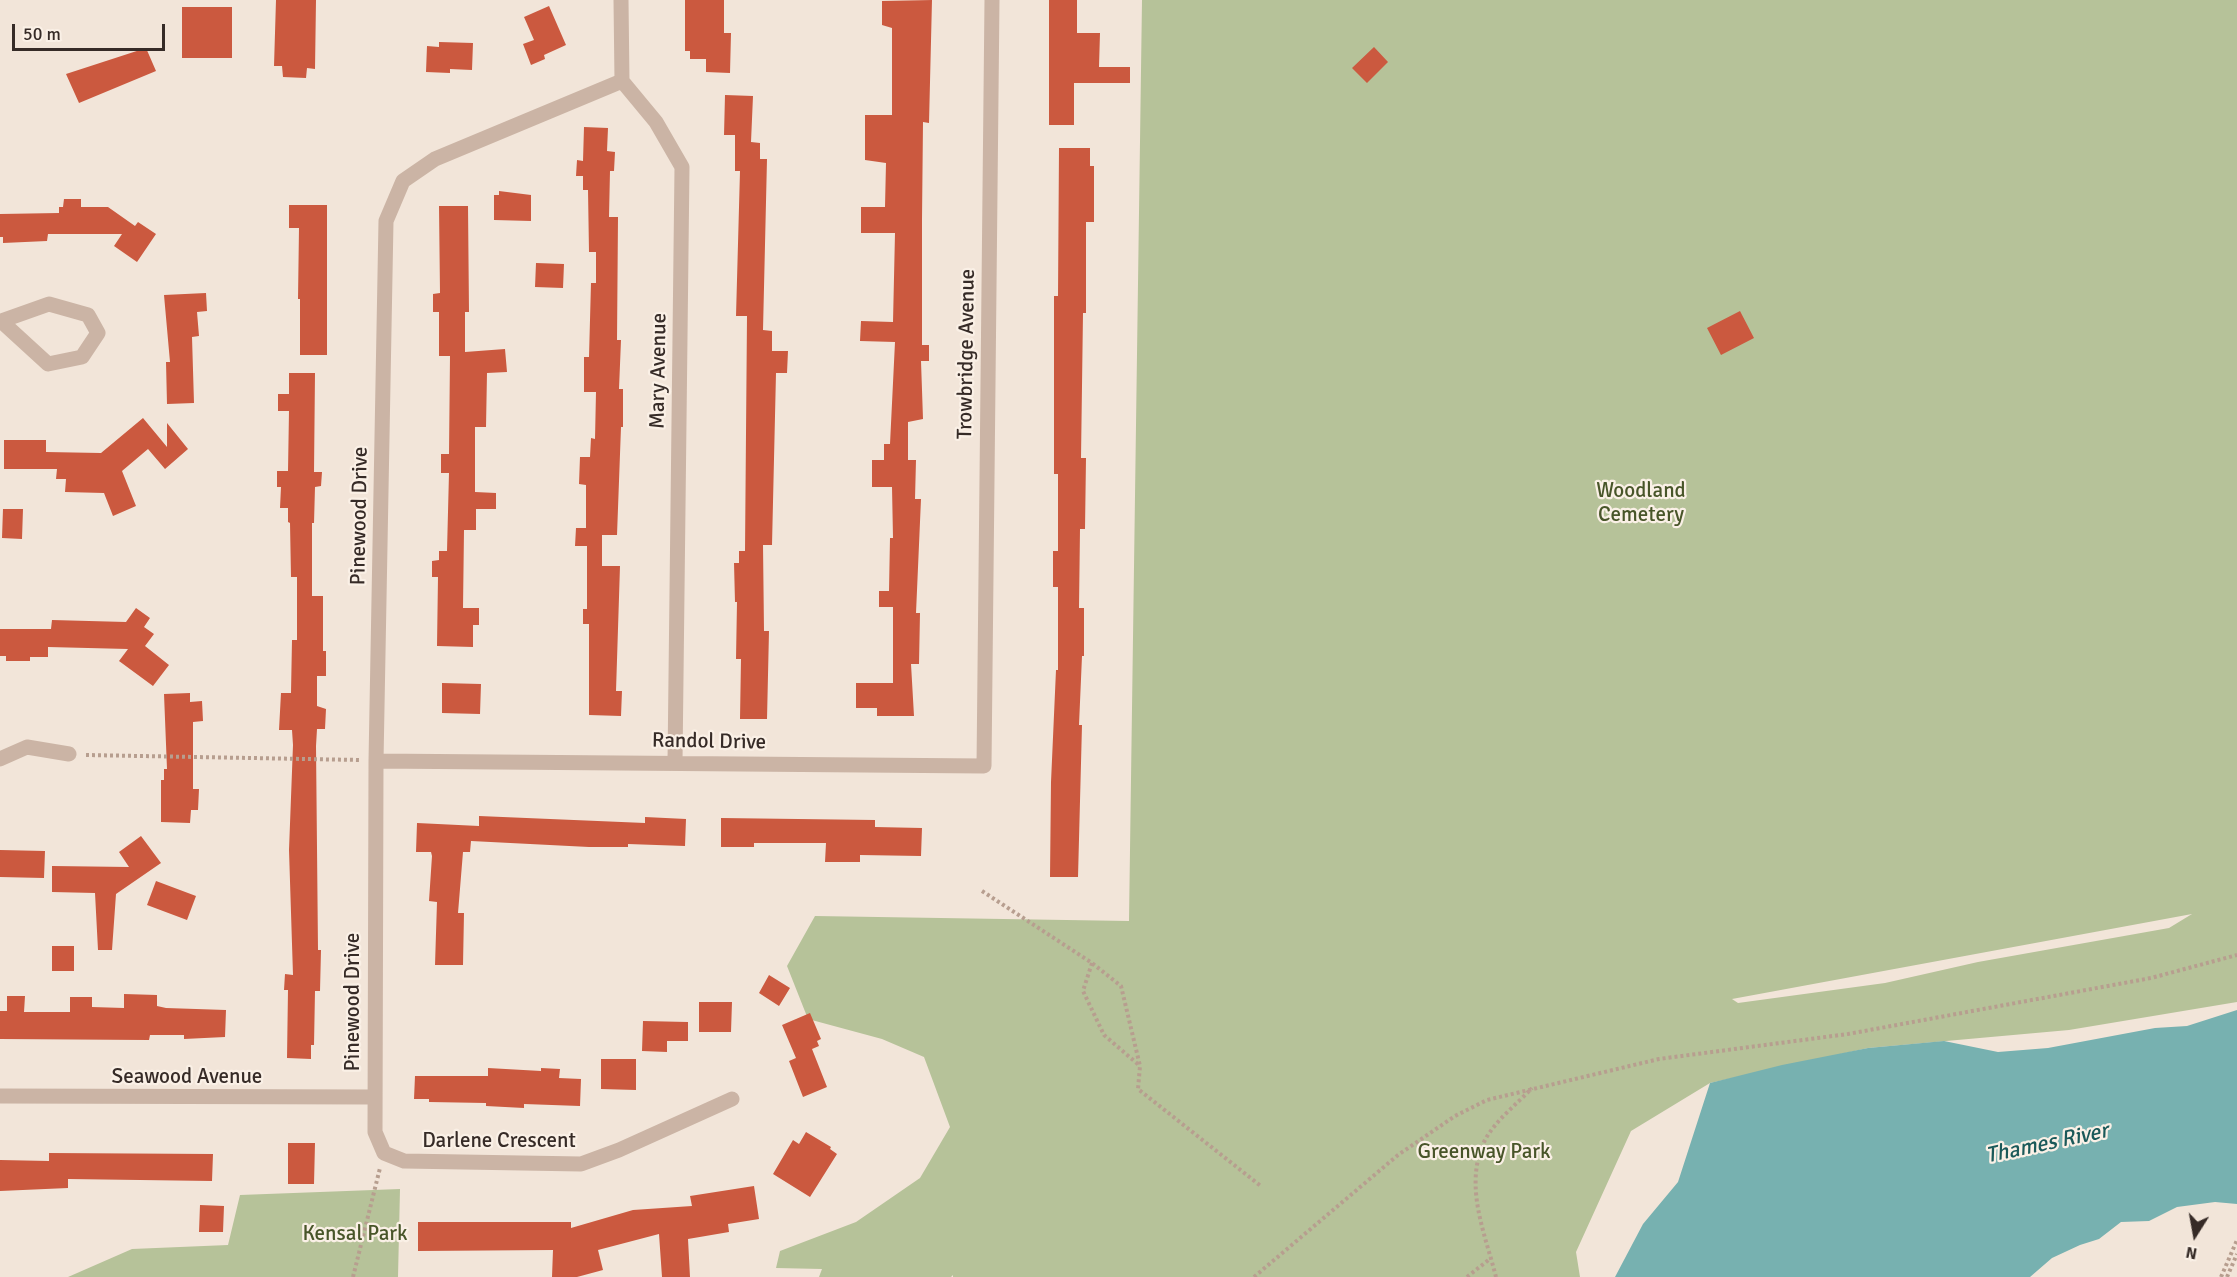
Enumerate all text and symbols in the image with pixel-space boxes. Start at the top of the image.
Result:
scale bar [15,12,168,50]
text: 50 m [23,23,61,45]
street label: Trowbridge Avenue [953,269,981,439]
street label: Mary Avenue [645,313,673,429]
street label: Pinewood Drive [346,446,374,586]
park label: Woodland Cemetery [1596,478,1686,528]
street label: Randol Drive [652,728,766,756]
street label: Pinewood Drive [340,933,366,1071]
street label: Seawood Avenue [112,1064,262,1090]
water label: Thames River [1983,1118,2111,1170]
street label: Darlene Crescent [422,1128,576,1154]
park label: Greenway Park [1417,1139,1551,1165]
north arrow [2165,1205,2225,1265]
park label: Kensal Park [302,1221,408,1247]
text: N [2184,1242,2199,1264]

